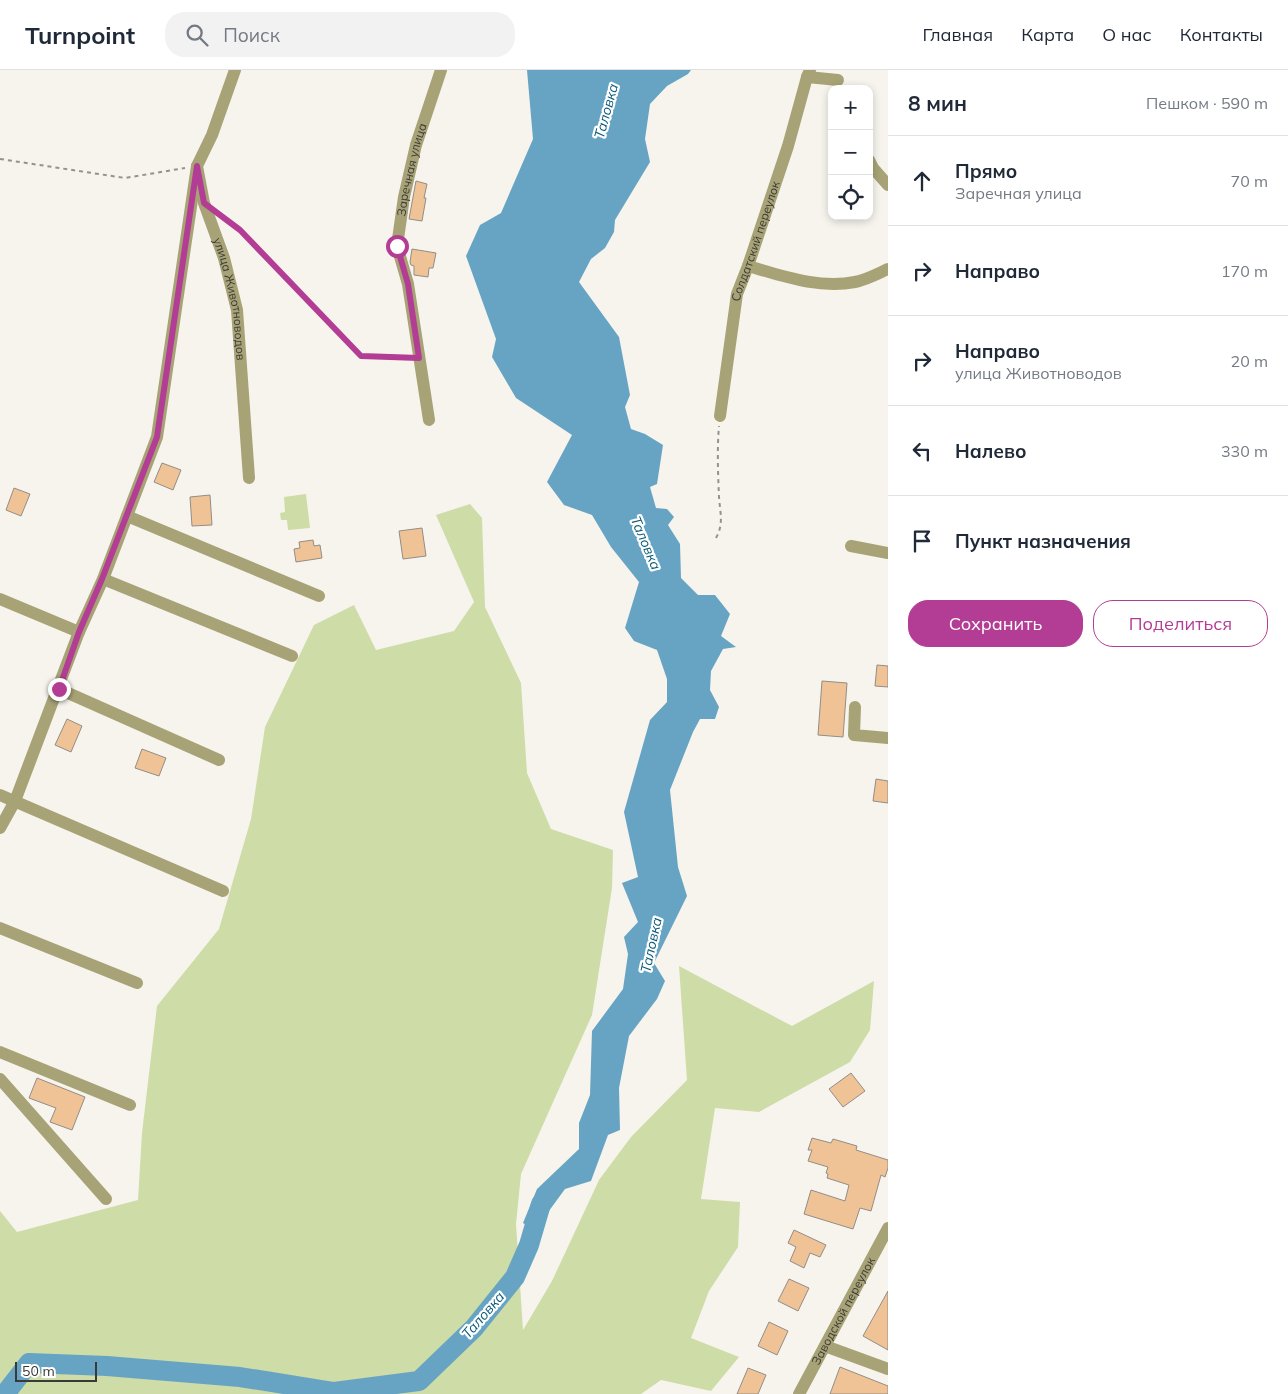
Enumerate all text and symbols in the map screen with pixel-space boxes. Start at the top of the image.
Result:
search box [165,12,515,57]
text: Turnpoint [25,20,135,50]
icon: search [183,21,211,49]
text: Поиск [223,23,280,47]
text: Главная [923,23,993,46]
text: Карта [1021,23,1074,46]
text: О нас [1102,23,1152,46]
text: Контакты [1180,23,1263,46]
water label: Таловка [590,81,622,140]
map controls [828,85,873,220]
button: + [828,85,873,130]
text: 8 мин [908,90,967,116]
text: Пешком · 590 m [1146,93,1268,113]
street label: Заречная улица [393,121,430,217]
button: − [828,130,873,175]
text: Прямо [955,159,1017,183]
icon: ahead [908,167,936,195]
text: 70 m [1231,171,1268,191]
button: locate [828,175,873,220]
street label: Солдатский переулок [728,179,783,302]
text: Заречная улица [955,183,1082,203]
street label: улица Животноводов [210,235,249,361]
route start [386,235,409,258]
icon: right [908,257,936,285]
text: Направо [955,259,1040,283]
text: 170 m [1221,261,1268,281]
text: Направо [955,339,1040,363]
icon: right [908,347,936,375]
text: 20 m [1231,351,1268,371]
text: улица Животноводов [955,363,1122,383]
icon: left [908,437,936,465]
text: Налево [955,439,1027,463]
text: 330 m [1221,441,1268,461]
water label: Таловка [627,514,665,573]
icon: arrive [908,527,936,555]
text: Пункт назначения [955,529,1131,553]
button: Сохранить [908,600,1083,647]
button: Поделиться [1093,600,1268,647]
route end [48,678,71,701]
water label: Таловка [636,915,666,974]
street label: Заводской переулок [808,1254,878,1367]
water label: Таловка [458,1288,509,1342]
scale bar [15,1359,98,1382]
text: 50 m [22,1362,55,1380]

